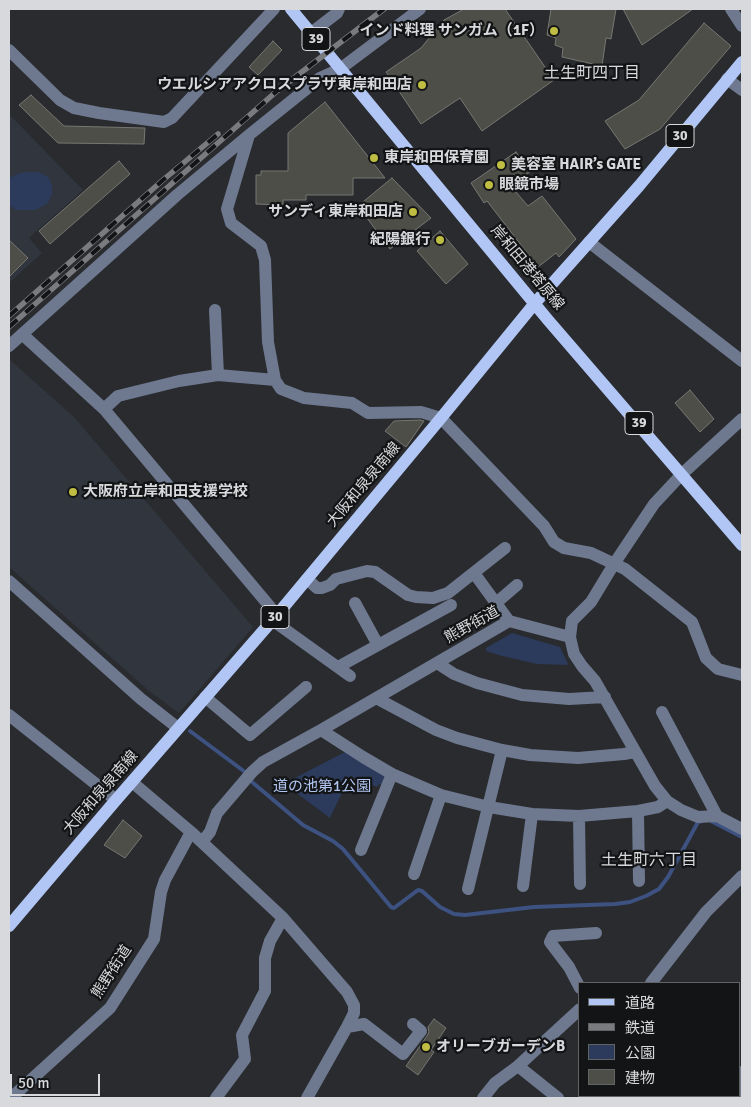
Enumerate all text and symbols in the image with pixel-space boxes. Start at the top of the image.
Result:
place label: インド料理 サンガム（1F） [360,22,544,40]
marker: インド料理 サンガム（1F） [548,25,560,37]
road number: 39 [302,28,330,50]
district label: 土生町四丁目 [544,64,640,84]
place label: ウエルシアアクロスプラザ東岸和田店 [157,76,412,94]
marker: ウエルシアアクロスプラザ東岸和田店 [416,79,428,91]
road number: 30 [666,124,694,148]
place label: 東岸和田保育園 [384,149,489,167]
marker: 東岸和田保育園 [368,152,380,164]
place label: 美容室 HAIR’s GATE [511,156,641,174]
marker: 美容室 HAIR’s GATE [495,159,507,171]
place label: 眼鏡市場 [499,176,559,194]
marker: 眼鏡市場 [483,179,495,191]
place label: サンディ東岸和田店 [268,203,403,221]
marker: サンディ東岸和田店 [407,206,419,218]
street label: 岸和田港塔原線 [486,222,568,314]
place label: 紀陽銀行 [370,231,430,249]
marker: 紀陽銀行 [434,234,446,246]
road number: 39 [625,412,653,434]
street label: 大阪和泉泉南線 [323,439,405,531]
place label: 大阪府立岸和田支援学校 [83,483,248,501]
marker: 大阪府立岸和田支援学校 [67,486,79,498]
street label: 熊野街道 [441,603,503,647]
road number: 30 [261,606,289,628]
street label: 大阪和泉泉南線 [60,747,142,839]
park label: 道の池第1公園 [273,778,371,796]
district label: 土生町六丁目 [601,851,697,871]
street label: 熊野街道 [88,942,136,1002]
legend [578,982,741,1097]
text: 道路 [625,994,655,1012]
text: 鉄道 [625,1019,655,1037]
place label: オリーブガーデンB [436,1038,565,1056]
marker: オリーブガーデンB [420,1041,432,1053]
text: 公園 [625,1044,655,1062]
scale bar [12,1064,102,1096]
text: 建物 [625,1069,655,1087]
text: 50 m [18,1074,49,1092]

